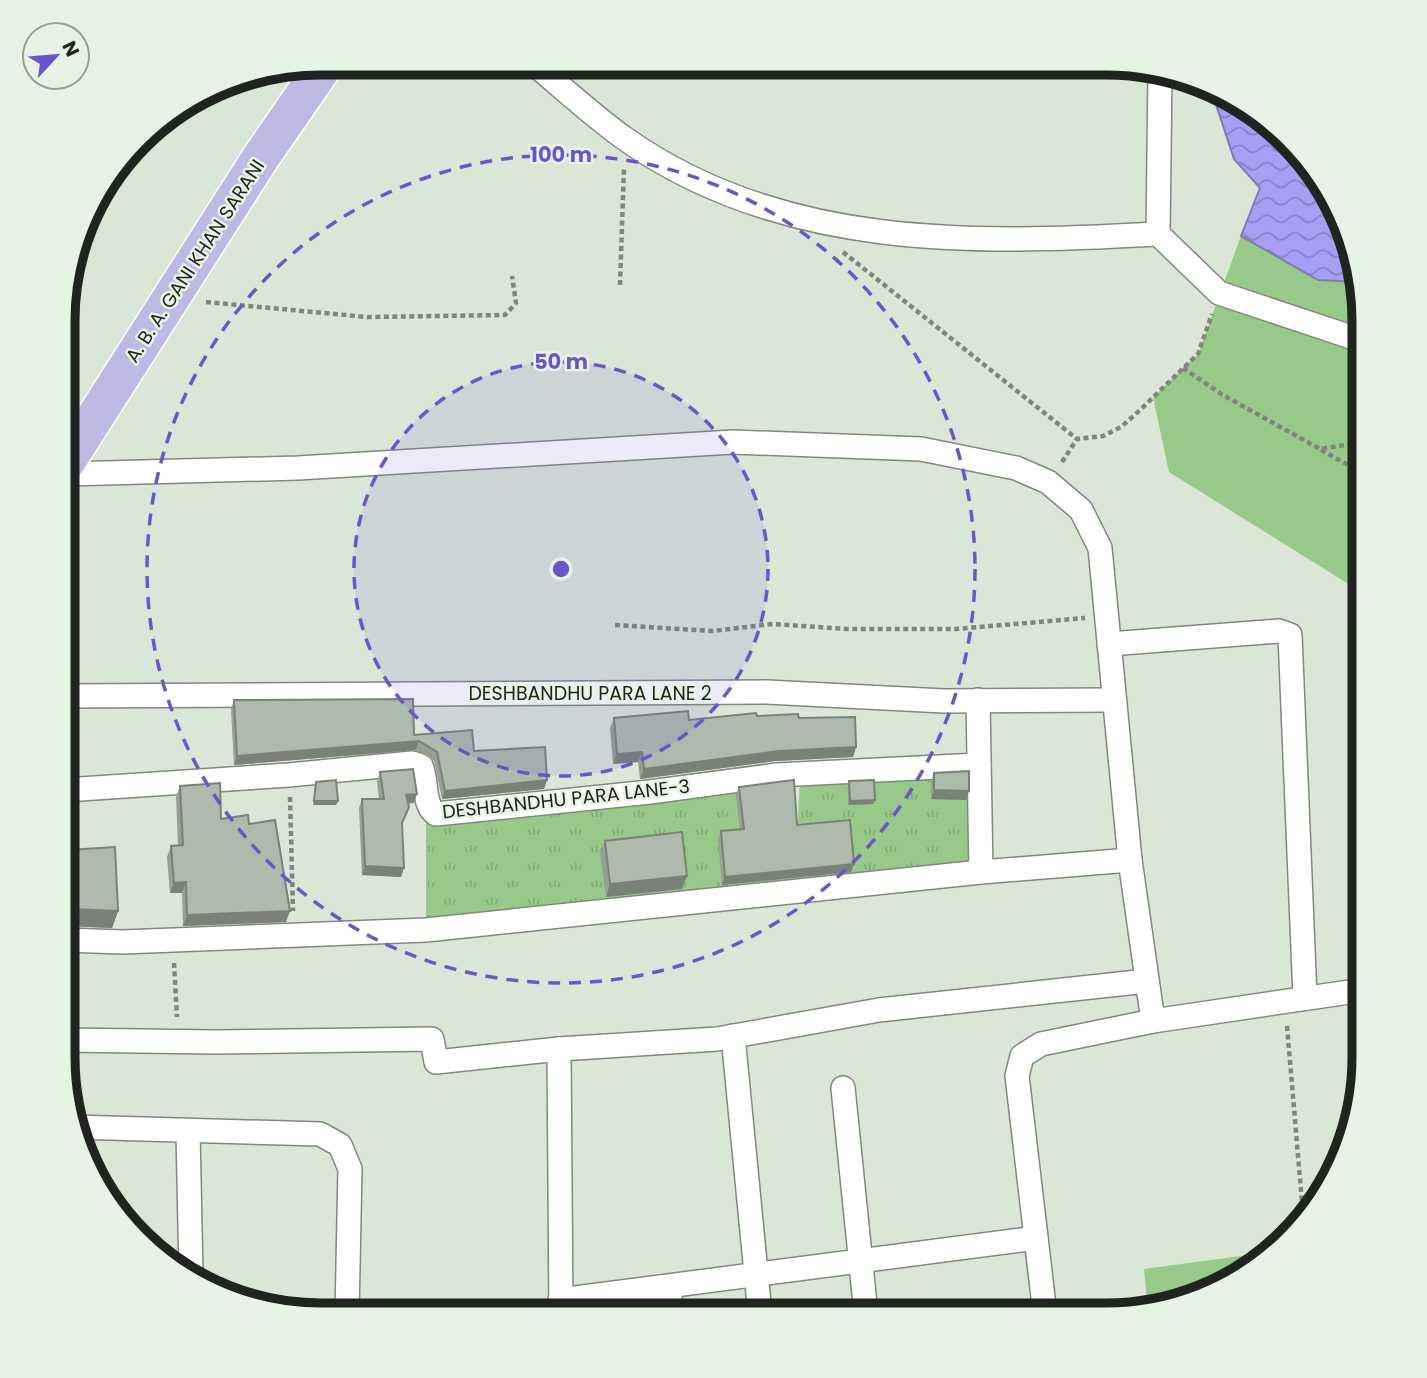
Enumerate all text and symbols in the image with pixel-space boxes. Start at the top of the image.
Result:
north arrow [21,21,91,91]
text: N [56,36,86,61]
text: 100 m [530,140,592,169]
street label: A. B. A. GANI KHAN SARANI [119,154,271,368]
text: 50 m [534,347,588,376]
centre of rings [549,557,573,581]
street label: DESHBANDHU PARA LANE 2 [468,680,712,707]
street label: DESHBANDHU PARA LANE-3 [441,773,691,825]

